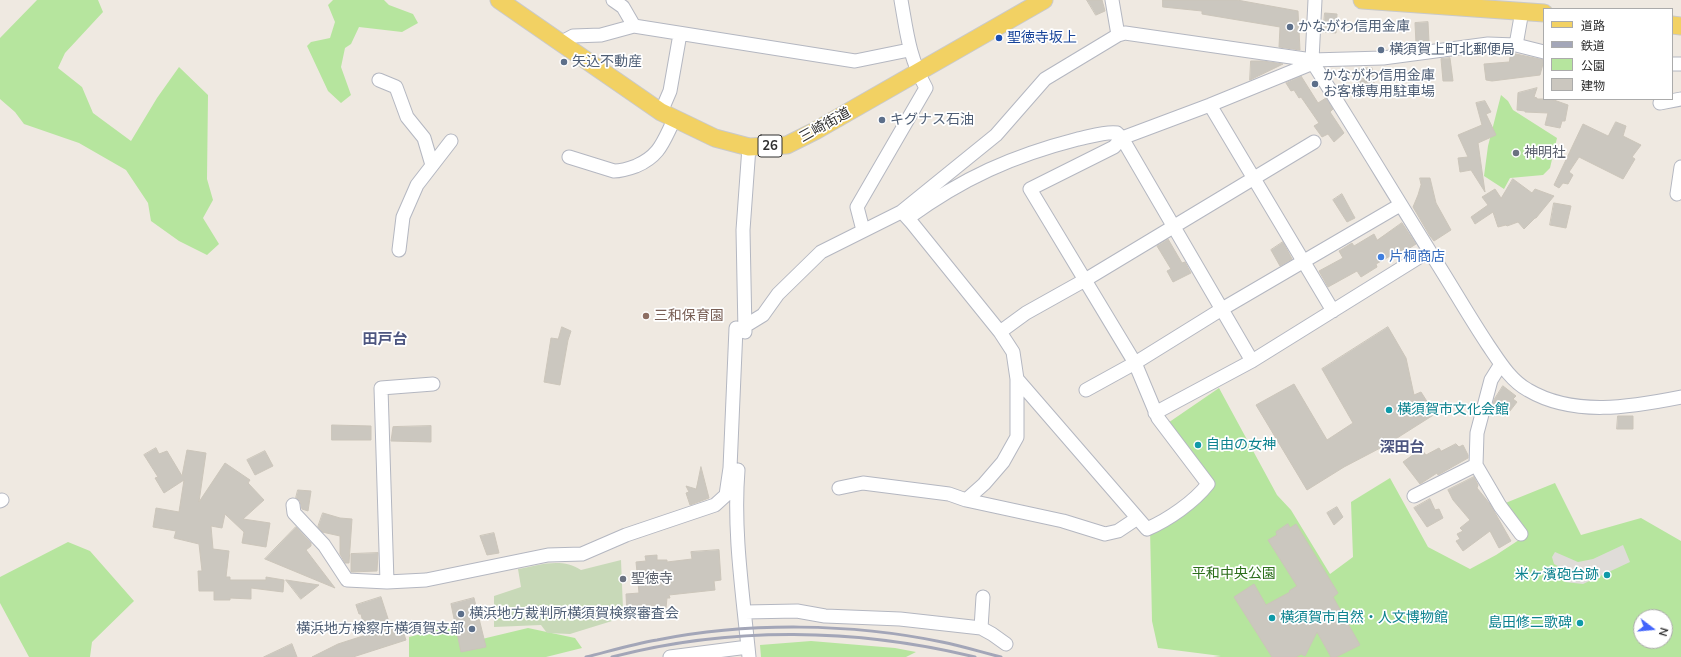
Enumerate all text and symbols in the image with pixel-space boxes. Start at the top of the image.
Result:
legend [1543,8,1673,100]
text: 道路 [1581,18,1605,33]
place label: かながわ信用金庫 [1298,19,1410,35]
marker: かながわ信用金庫 [1285,22,1295,32]
place label: 聖徳寺坂上 [1007,30,1077,46]
marker: 聖徳寺坂上 [994,33,1004,43]
text: 鉄道 [1581,38,1605,53]
place label: 横須賀上町北郵便局 [1389,42,1515,58]
marker: 横須賀上町北郵便局 [1376,45,1386,55]
place label: 矢込不動産 [572,54,642,70]
marker: 矢込不動産 [559,57,569,67]
text: 公園 [1581,58,1605,73]
place label: かながわ信用金庫 お客様専用駐車場 [1323,68,1435,100]
text: 建物 [1581,78,1605,93]
marker: かながわ信用金庫 お客様専用駐車場 [1310,79,1320,89]
street label: 三崎街道 [796,104,854,146]
place label: キグナス石油 [890,112,974,128]
marker: キグナス石油 [877,115,887,125]
road number: 26 [758,135,782,157]
place label: 神明社 [1524,145,1566,161]
marker: 神明社 [1511,148,1521,158]
place label: 片桐商店 [1389,249,1445,265]
marker: 片桐商店 [1376,252,1386,262]
place label: 三和保育園 [654,308,724,324]
marker: 三和保育園 [641,311,651,321]
district label: 田戸台 [363,330,407,348]
place label: 横須賀市文化会館 [1397,402,1509,418]
marker: 横須賀市文化会館 [1384,405,1394,415]
place label: 自由の女神 [1206,437,1276,453]
district label: 深田台 [1380,438,1424,456]
marker: 自由の女神 [1193,440,1203,450]
park label: 平和中央公園 [1192,566,1276,582]
place label: 米ヶ濱砲台跡 [1515,567,1599,583]
marker: 米ヶ濱砲台跡 [1602,570,1612,580]
place label: 聖徳寺 [631,571,673,587]
marker: 聖徳寺 [618,574,628,584]
place label: 横浜地方裁判所横須賀検察審査会 [469,606,679,622]
marker: 横浜地方裁判所横須賀検察審査会 [456,609,466,619]
north arrow [1633,609,1673,649]
place label: 横須賀市自然・人文博物館 [1280,610,1448,626]
marker: 横須賀市自然・人文博物館 [1267,613,1277,623]
place label: 島田修二歌碑 [1488,615,1572,631]
marker: 島田修二歌碑 [1575,618,1585,628]
place label: 横浜地方検察庁横須賀支部 [296,621,464,637]
marker: 横浜地方検察庁横須賀支部 [467,624,477,634]
text: N [1656,626,1671,638]

